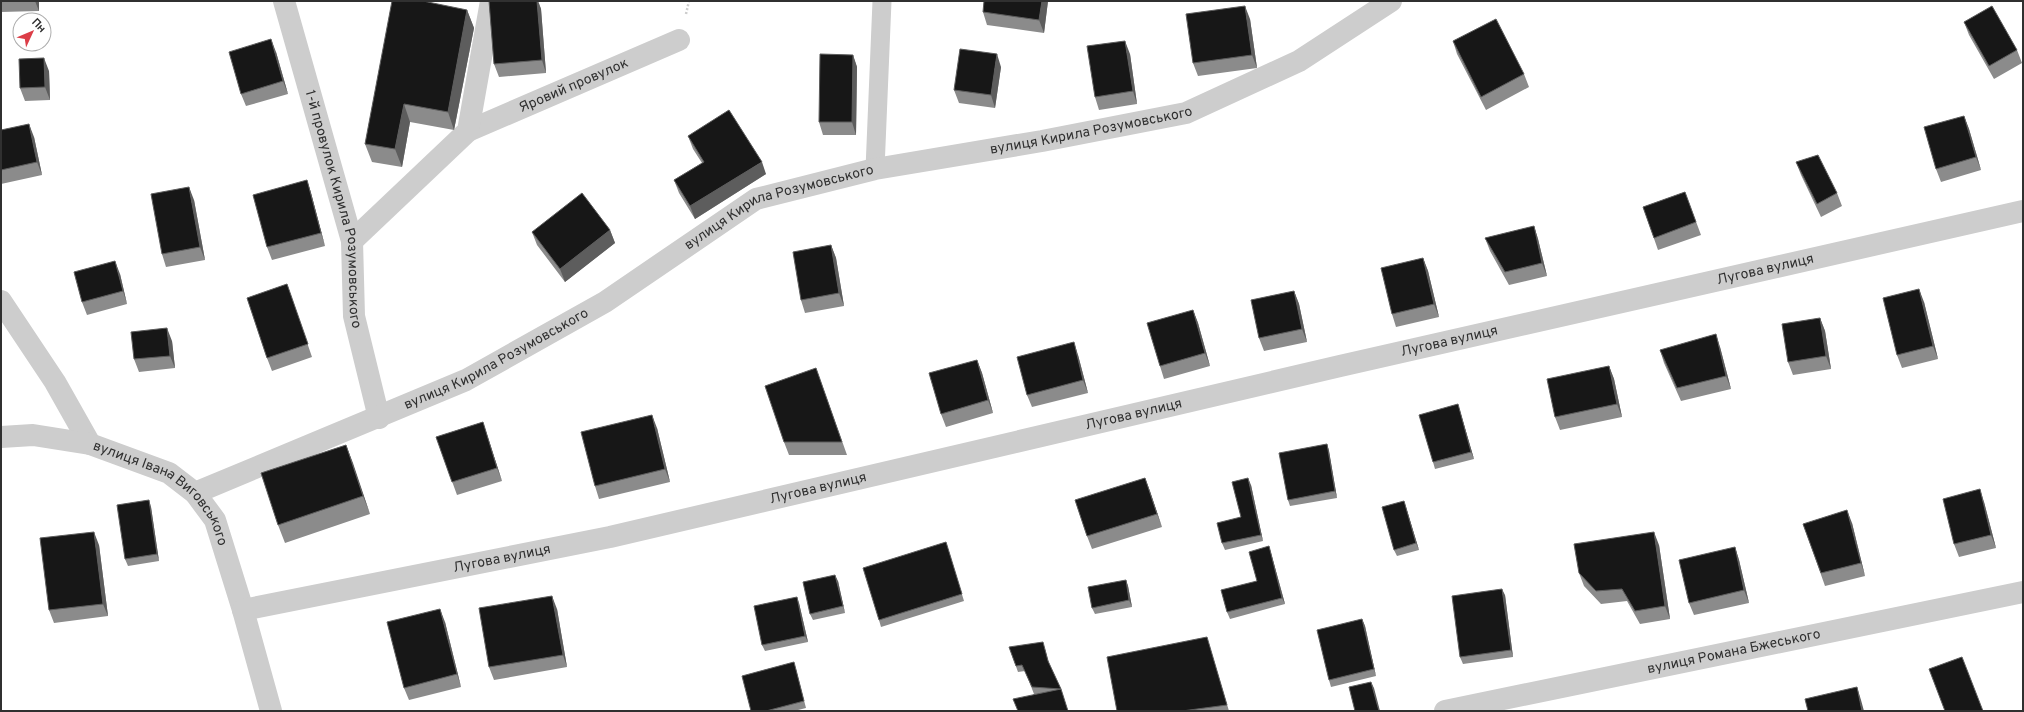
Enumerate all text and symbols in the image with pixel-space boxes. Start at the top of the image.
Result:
north arrow [12,12,52,52]
text: Пн [28,16,49,36]
street label: Яровий провулок [516,54,631,116]
street label: 1-й провулок Кирила Розумовського [301,88,365,330]
street label: вулиця Кирила Розумовського [989,103,1195,158]
street label: вулиця Кирила Розумовського [681,161,876,254]
street label: Лугова вулиця [1715,250,1815,289]
street label: вулиця Кирила Розумовського [401,304,592,413]
street label: Лугова вулиця [1399,322,1499,360]
street label: Лугова вулиця [1083,395,1184,434]
street label: вулиця Івана Виговського [91,437,231,548]
street label: Лугова вулиця [768,469,868,508]
street label: Лугова вулиця [452,540,552,576]
street label: вулиця Романа Бжеського [1646,625,1822,678]

